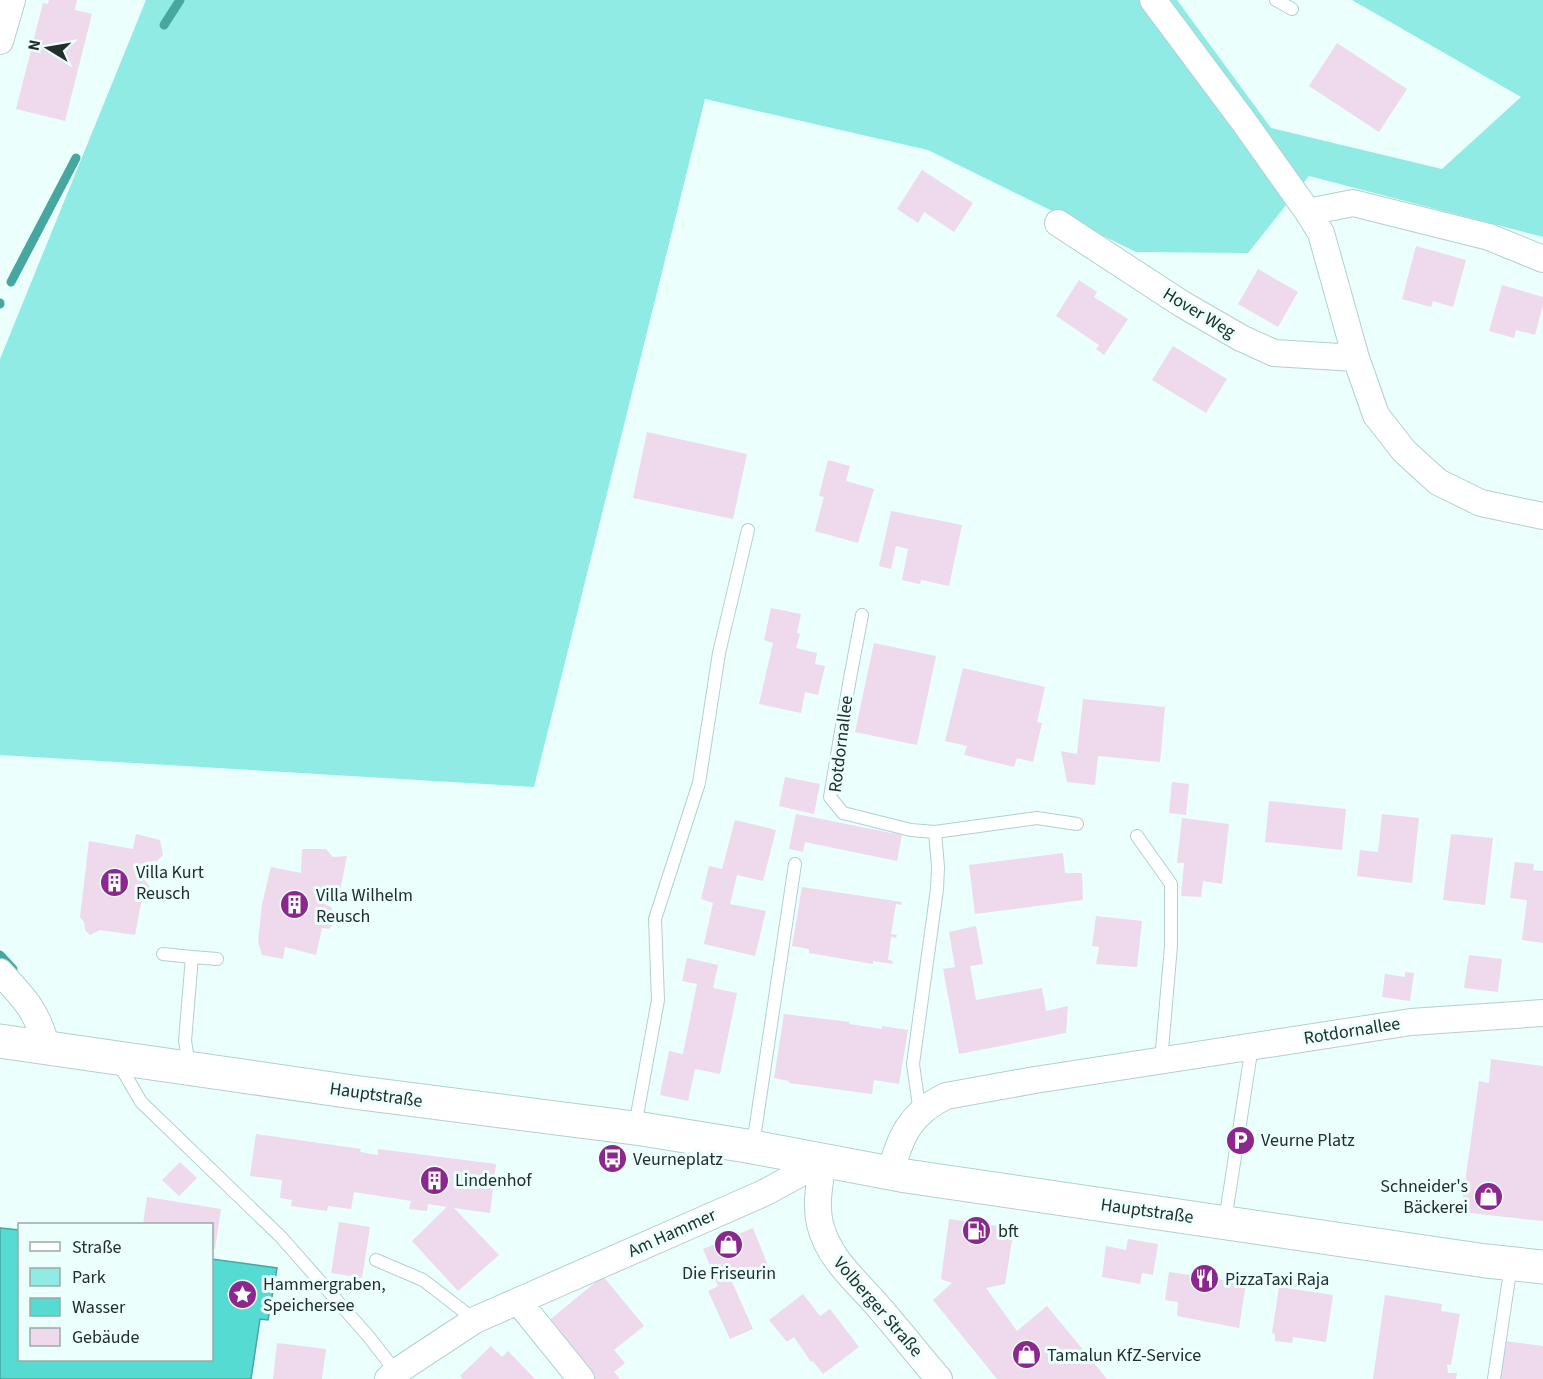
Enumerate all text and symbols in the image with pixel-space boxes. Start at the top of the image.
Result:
north arrow [18,18,78,78]
text: N [22,38,46,53]
street label: Hover Weg [1158,282,1240,344]
street label: Rotdornallee [823,694,859,794]
place label: Villa Kurt Reusch [136,860,204,906]
building icon: Villa Kurt Reusch [99,866,131,898]
place label: Villa Wilhelm Reusch [316,883,413,929]
building icon: Villa Wilhelm Reusch [279,889,311,921]
street label: Rotdornallee [1302,1011,1402,1051]
street label: Hauptstraße [328,1076,424,1114]
parking icon: Veurne Platz [1224,1124,1256,1156]
place label: Veurne Platz [1261,1128,1355,1153]
bus stop icon: Veurneplatz [596,1143,628,1175]
place label: Veurneplatz [633,1147,723,1172]
building icon: Lindenhof [418,1164,450,1196]
place label: Lindenhof [455,1168,532,1193]
place label: Schneider's Bäckerei [1380,1174,1468,1220]
shop icon: Schneider's Bäckerei [1473,1180,1505,1212]
street label: Hauptstraße [1099,1192,1195,1230]
street label: Am Hammer [624,1202,721,1264]
fuel station icon: bft [961,1215,993,1247]
place label: bft [998,1219,1019,1244]
legend [18,1223,213,1361]
shop icon: Die Friseurin [713,1228,745,1260]
text: Straße [72,1235,122,1260]
street label: Volberger Straße [827,1251,929,1363]
place label: Die Friseurin [682,1261,776,1286]
restaurant icon: PizzaTaxi Raja [1188,1263,1220,1295]
text: Park [72,1265,106,1290]
place label: PizzaTaxi Raja [1225,1267,1329,1292]
place label: Hammergraben, Speichersee [263,1272,386,1318]
place icon: Hammergraben, Speichersee [226,1278,258,1310]
text: Wasser [72,1295,126,1320]
text: Gebäude [72,1325,140,1350]
shop icon: Tamalun KfZ-Service [1010,1339,1042,1371]
place label: Tamalun KfZ-Service [1047,1343,1201,1368]

